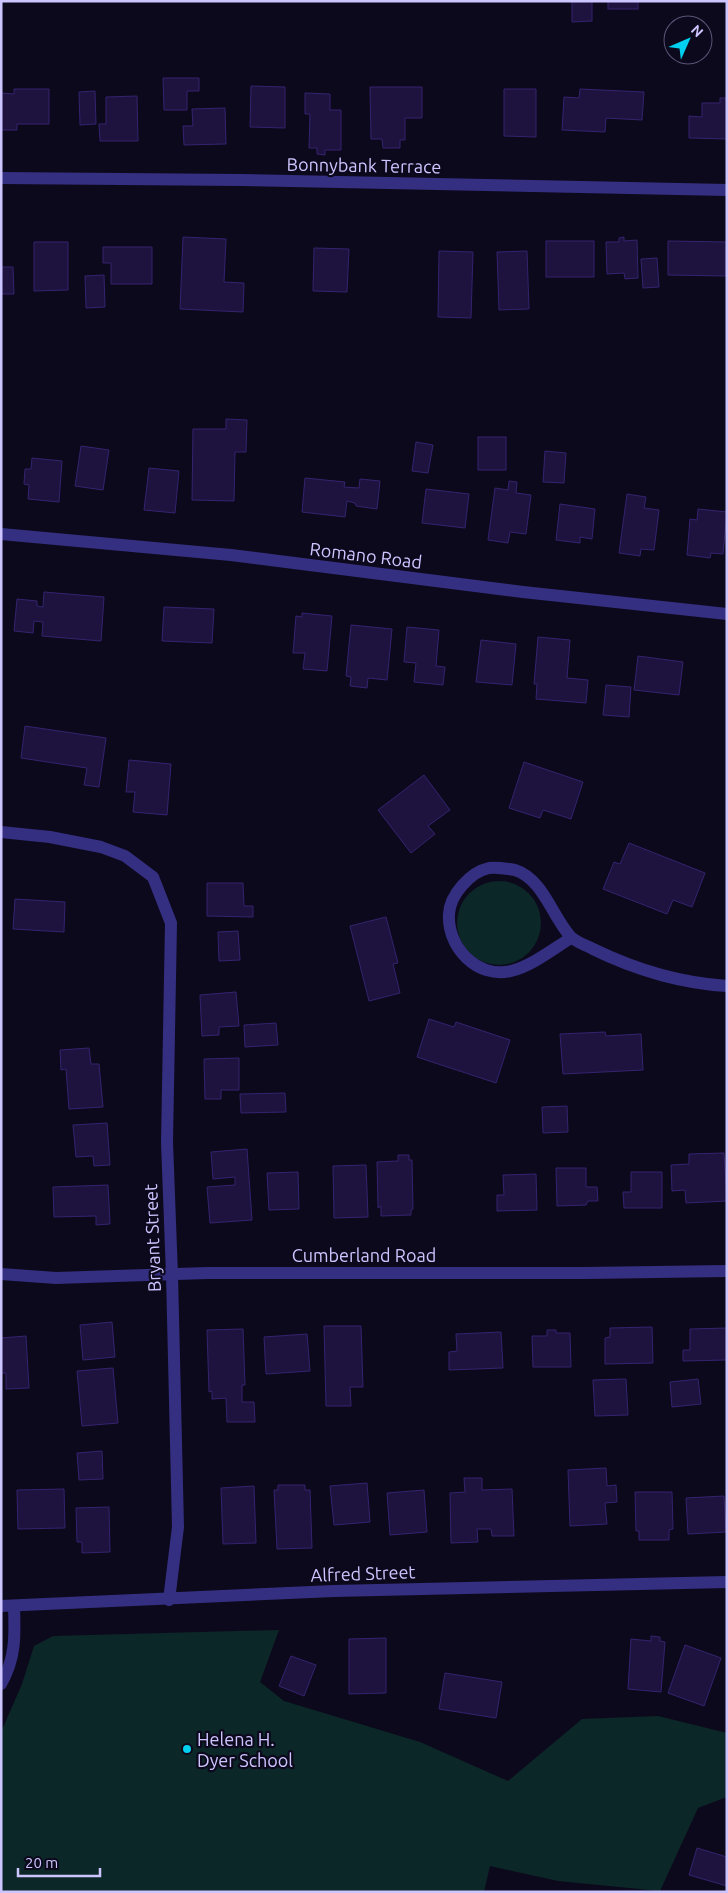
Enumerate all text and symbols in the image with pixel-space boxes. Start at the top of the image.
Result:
north arrow [663,15,713,65]
text: N [688,21,707,40]
street label: Bonnybank Terrace [287,154,441,176]
street label: Romano Road [309,538,423,572]
street label: Bryant Street [140,1184,164,1292]
street label: Cumberland Road [292,1245,436,1265]
street label: Alfred Street [310,1561,416,1585]
place label: Helena H. Dyer School [197,1729,293,1770]
marker: Helena H. Dyer School [181,1743,193,1755]
scale bar [18,1846,100,1878]
text: 20 m [25,1854,58,1871]

